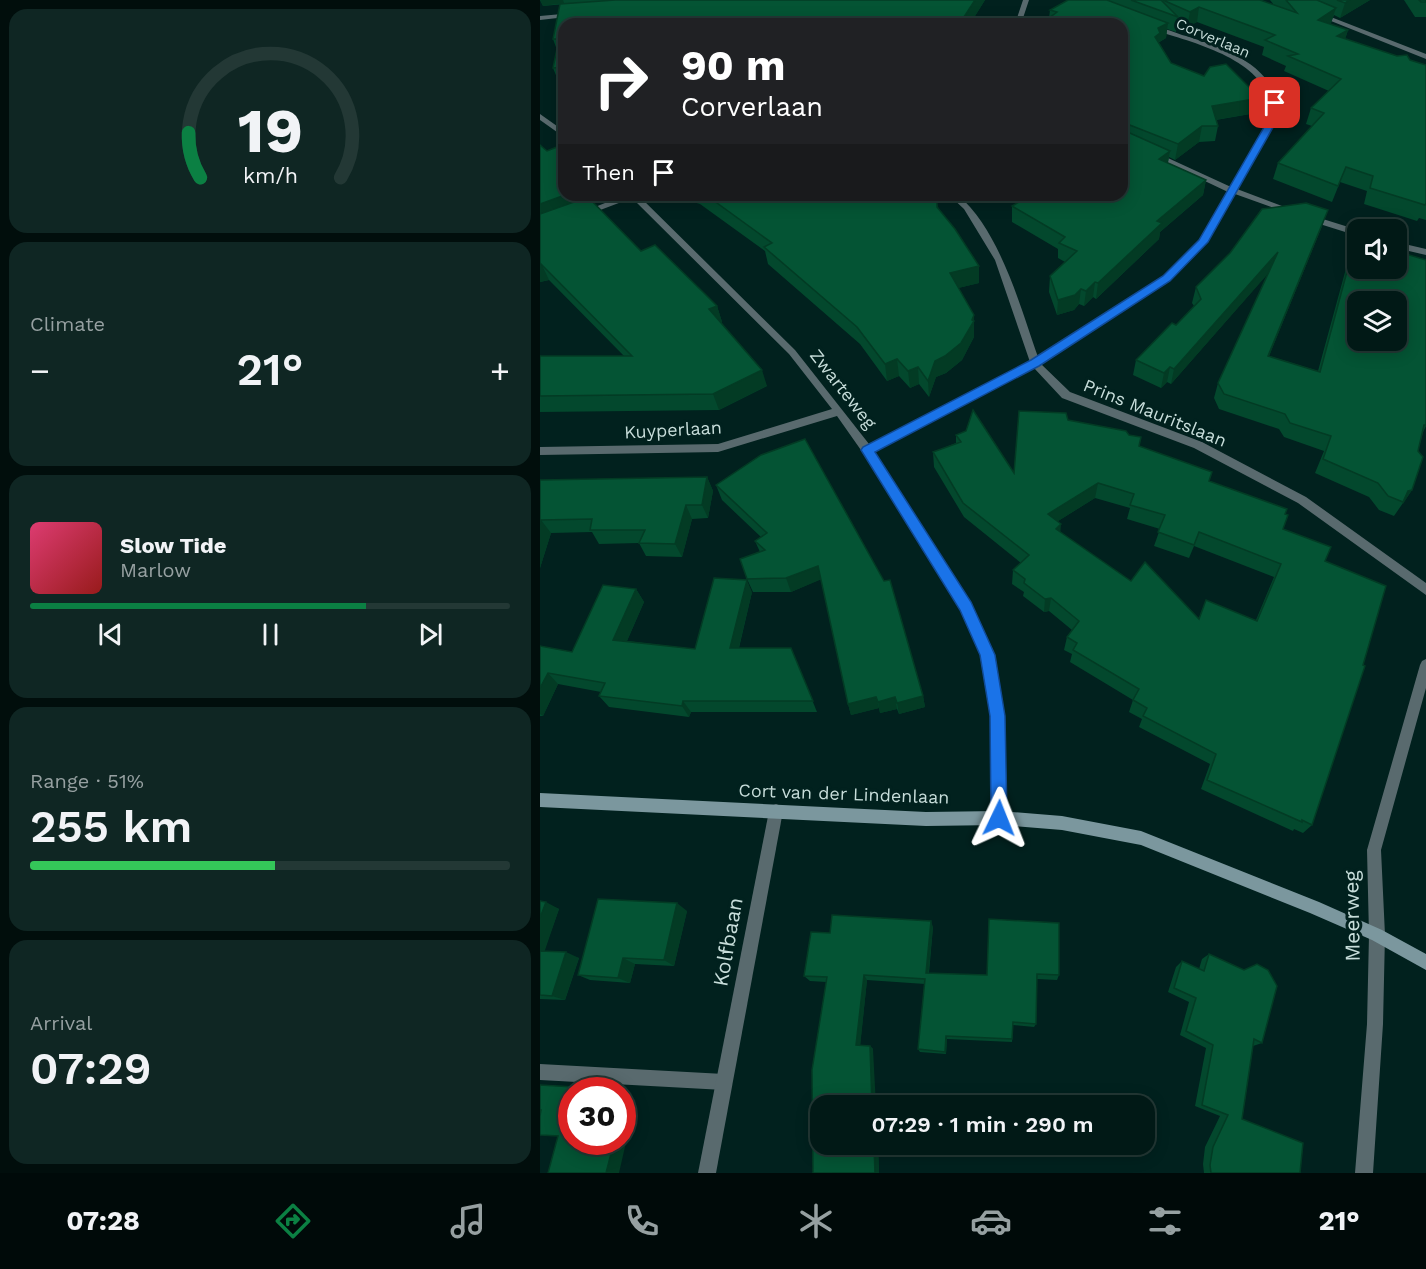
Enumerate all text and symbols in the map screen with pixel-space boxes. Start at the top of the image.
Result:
street label: Corverlaan [1173,14,1253,62]
text: 90 m [681,41,785,90]
icon: right [582,42,660,120]
pin [1249,77,1300,128]
icon: arrive [1258,86,1291,119]
text: Corverlaan [681,91,823,123]
text: 19 [237,94,303,167]
icon: arrive [647,156,680,189]
text: Then [582,160,635,185]
text: km/h [242,163,298,188]
map controls [1347,219,1407,351]
button: sound [1347,219,1407,279]
button: layers [1347,291,1407,351]
text: Climate [30,312,105,336]
text: 21° [236,343,304,396]
street label: Zwarteweg [806,345,881,433]
text: − [30,351,50,390]
text: + [490,351,510,390]
street label: Prins Mauritslaan [1080,374,1230,451]
street label: Kuyperlaan [624,416,722,443]
text: Slow Tide [120,533,227,558]
text: Marlow [120,558,191,582]
icon: previous [94,618,127,651]
icon: pause [254,618,287,651]
icon: next [414,618,447,651]
text: Range · 51% [30,769,144,793]
street label: Cort van der Lindenlaan [738,779,950,808]
position arrow [967,786,1031,850]
text: 255 km [30,800,192,853]
street label: Meerweg [1338,869,1365,962]
street label: Kolfbaan [707,895,748,988]
text: Arrival [30,1011,92,1035]
text: 07:29 [30,1042,152,1095]
speed limit sign: 30 [558,1077,636,1155]
text: 07:29 · 1 min · 290 m [872,1112,1093,1137]
icon: directions [272,1200,314,1242]
icon: music [447,1200,489,1242]
icon: phone [621,1200,663,1242]
icon: climate [795,1200,837,1242]
icon: car [970,1200,1012,1242]
icon: filters [1144,1200,1186,1242]
text: 07:28 [66,1205,140,1237]
text: 21° [1319,1205,1360,1237]

